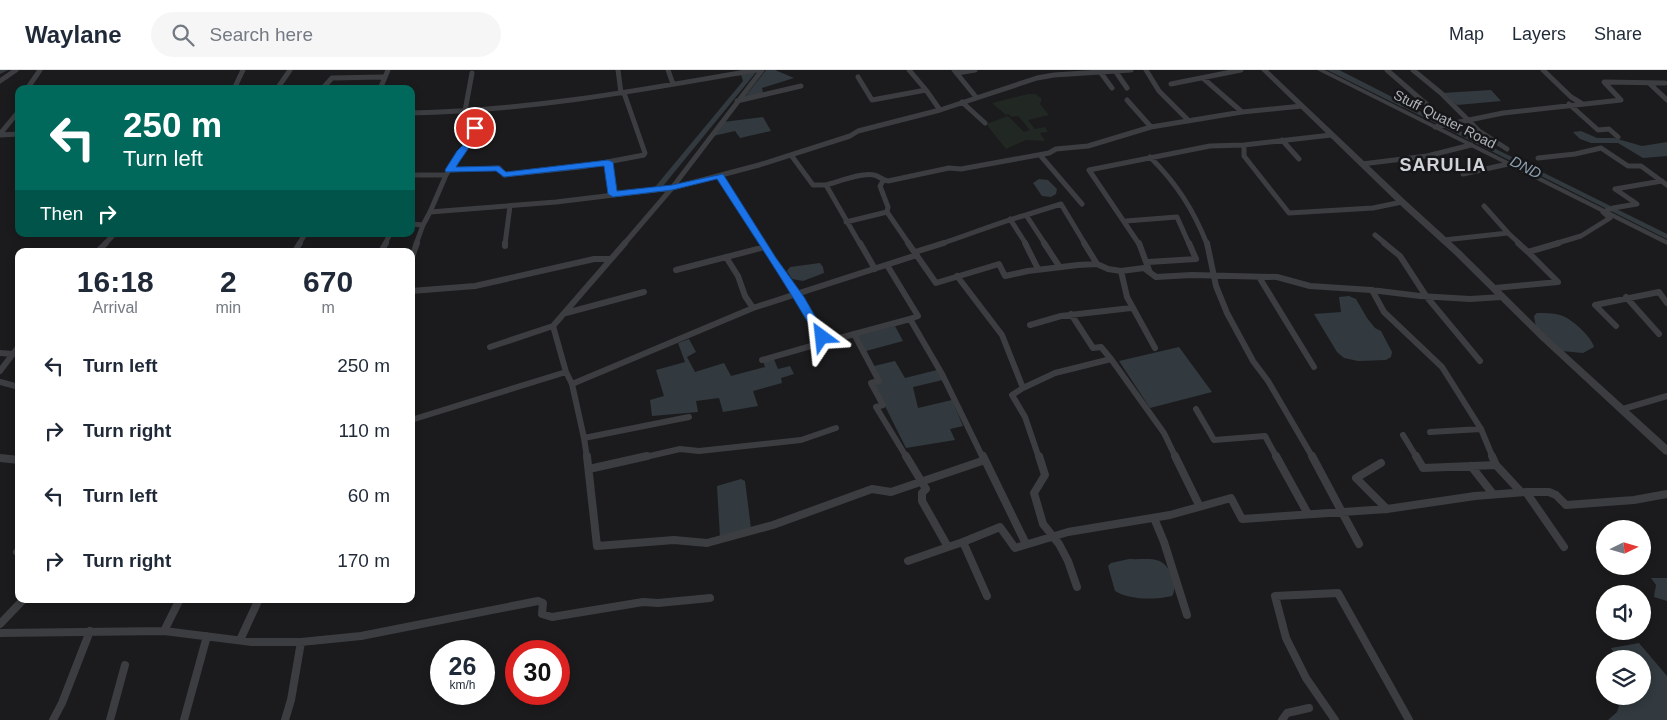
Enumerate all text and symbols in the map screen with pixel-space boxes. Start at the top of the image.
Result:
search box [151,12,501,57]
text: Waylane [25,21,121,48]
icon: search [169,21,197,49]
text: Search here [209,24,313,45]
text: Map [1449,24,1484,44]
text: Layers [1512,24,1566,44]
text: Share [1594,24,1642,44]
street label: Stuff Quater Road [1391,86,1499,152]
icon: left [40,105,105,170]
text: 250 m [123,105,222,144]
pin [454,107,496,149]
icon: arrive [461,114,489,142]
text: Turn left [123,146,203,171]
water label: DND [1508,152,1544,182]
district label: SARULIA [1400,155,1487,175]
icon: right [93,200,121,228]
text: Then [40,203,83,224]
text: 16:18 [77,265,154,298]
text: 2 [220,265,237,298]
text: 670 [303,265,353,298]
text: Arrival [93,299,138,316]
text: min [215,299,241,316]
text: m [321,299,335,316]
position arrow [795,310,847,362]
icon: left [40,352,68,380]
text: Turn left [83,355,158,376]
text: 250 m [337,355,390,376]
icon: right [40,417,68,445]
text: Turn right [83,420,171,441]
text: 110 m [339,420,390,441]
icon: left [40,482,68,510]
text: Turn left [83,485,158,506]
text: 60 m [348,485,390,506]
north arrow [1596,520,1651,575]
map controls [1596,520,1651,705]
icon: right [40,547,68,575]
text: Turn right [83,550,171,571]
text: 170 m [337,550,390,571]
button: sound [1596,585,1651,640]
speed limit sign: 30 [505,640,570,705]
button: layers [1596,650,1651,705]
text: 26 [449,652,476,680]
text: km/h [449,678,476,692]

